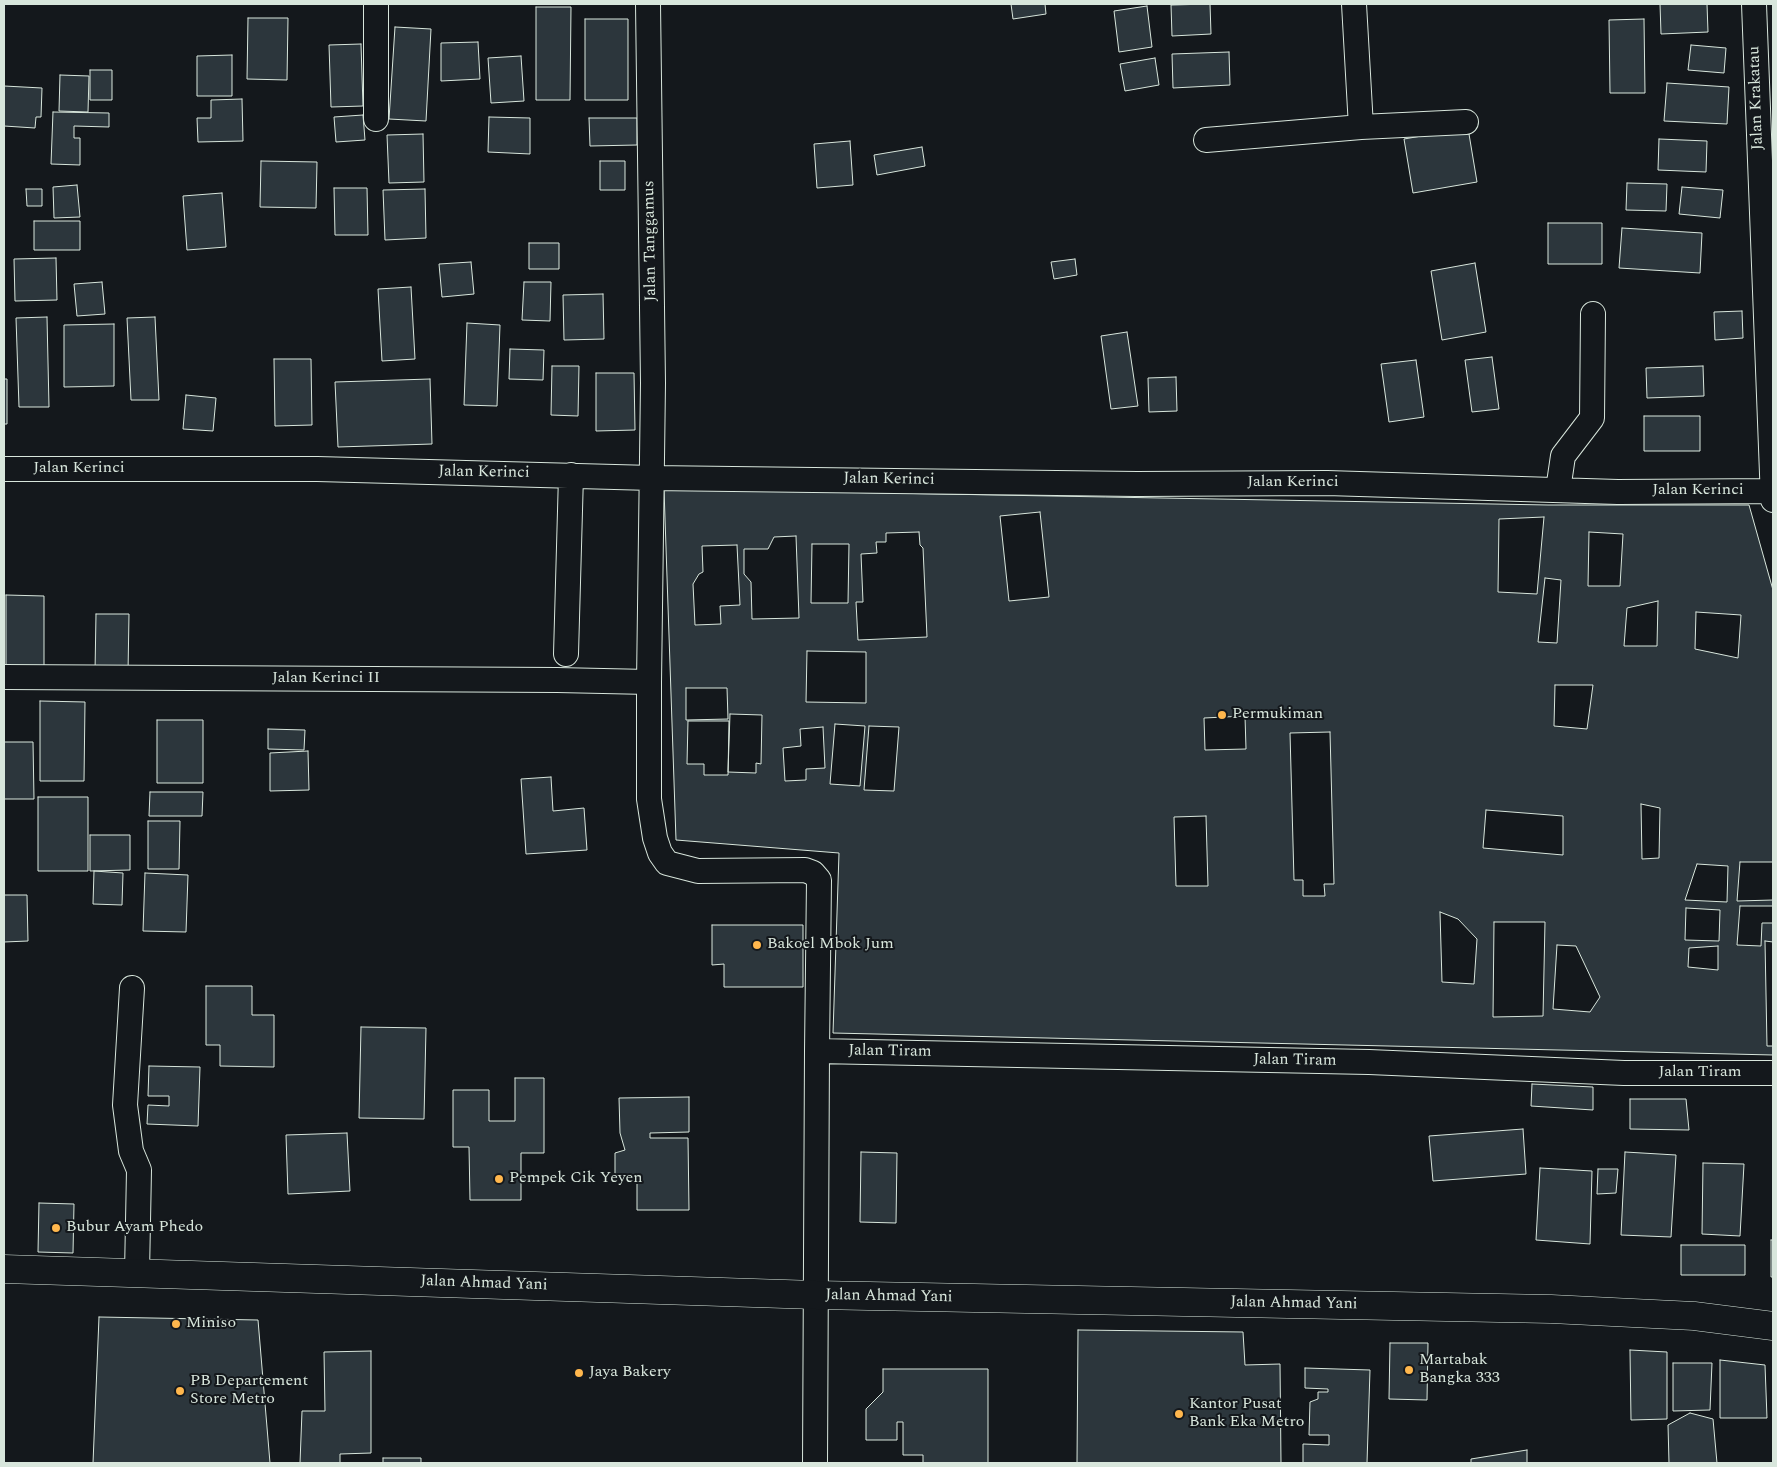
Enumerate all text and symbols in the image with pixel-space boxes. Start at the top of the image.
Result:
street label: Jalan Krakatau [1746,46,1768,150]
street label: Jalan Tanggamus [640,180,662,302]
street label: Jalan Kerinci [33,459,125,479]
street label: Jalan Kerinci [438,463,530,483]
street label: Jalan Kerinci [843,470,935,490]
street label: Jalan Kerinci [1247,473,1339,493]
street label: Jalan Kerinci [1652,481,1744,501]
street label: Jalan Kerinci II [272,669,380,689]
place label: Permukiman [1232,705,1323,725]
marker: Permukiman [1216,709,1228,721]
place label: Bakoel Mbok Jum [767,935,894,955]
marker: Bakoel Mbok Jum [751,939,763,951]
street label: Jalan Tiram [848,1042,932,1062]
street label: Jalan Tiram [1253,1051,1337,1071]
street label: Jalan Tiram [1658,1063,1742,1083]
place label: Pempek Cik Yeyen [509,1169,643,1189]
marker: Pempek Cik Yeyen [493,1173,505,1185]
place label: Bubur Ayam Phedo [66,1218,203,1238]
marker: Bubur Ayam Phedo [50,1222,62,1234]
street label: Jalan Ahmad Yani [420,1272,548,1296]
street label: Jalan Ahmad Yani [825,1286,953,1308]
street label: Jalan Ahmad Yani [1230,1293,1358,1315]
place label: Miniso [186,1314,236,1334]
marker: Miniso [170,1318,182,1330]
place label: Martabak Bangka 333 [1419,1351,1500,1389]
place label: Jaya Bakery [589,1363,671,1383]
marker: Martabak Bangka 333 [1403,1364,1415,1376]
marker: Jaya Bakery [573,1367,585,1379]
place label: PB Departement Store Metro [190,1372,308,1410]
marker: PB Departement Store Metro [174,1385,186,1397]
place label: Kantor Pusat Bank Eka Metro [1189,1395,1304,1433]
marker: Kantor Pusat Bank Eka Metro [1173,1408,1185,1420]

